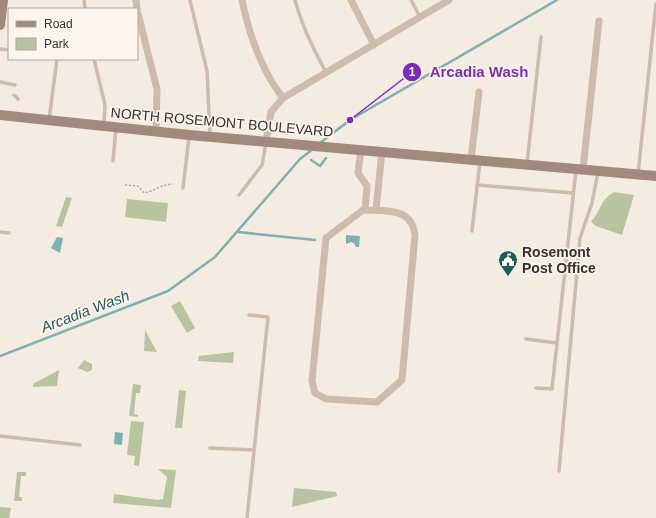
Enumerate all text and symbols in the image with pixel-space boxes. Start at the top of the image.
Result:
legend [8,8,138,60]
text: Road [44,17,73,31]
text: Park [44,37,70,51]
callout: Arcadia Wash [402,58,536,85]
text: Arcadia Wash [430,63,528,80]
text: 1 [409,65,416,79]
street label: NORTH ROSEMONT BOULEVARD [110,104,334,140]
place label: Rosemont Post Office [522,244,596,276]
public building icon: Rosemont Post Office [497,249,519,277]
water label: Arcadia Wash [38,286,132,336]

